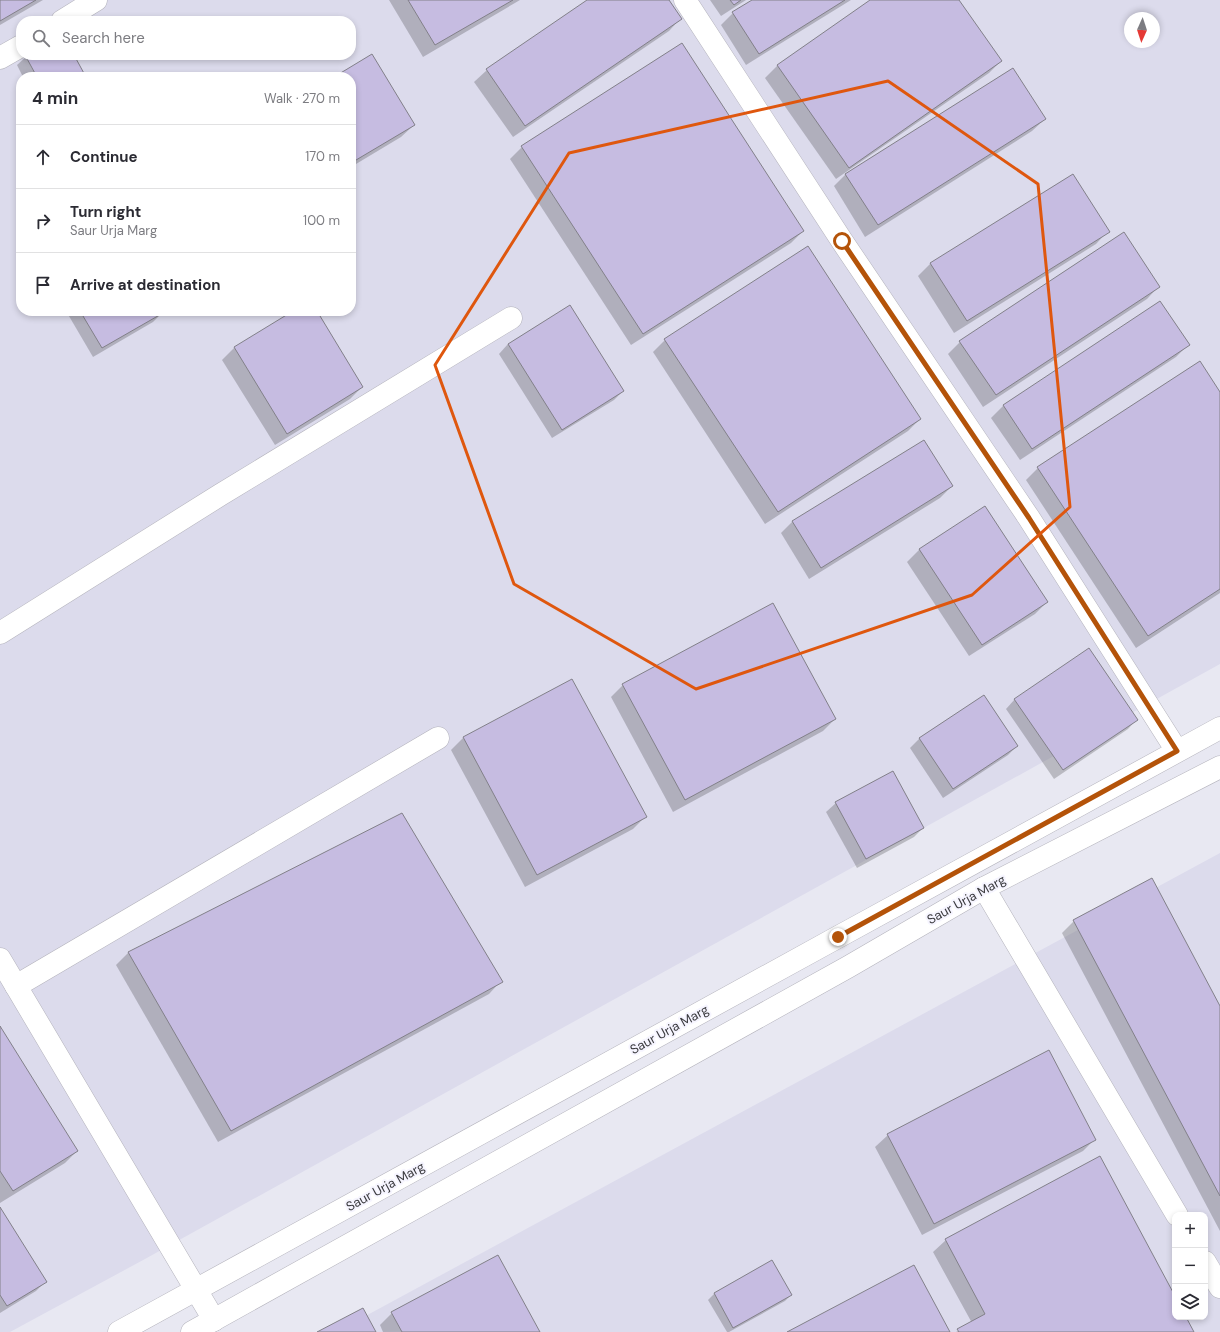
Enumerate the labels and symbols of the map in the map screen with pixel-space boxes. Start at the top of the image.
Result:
north arrow [1124,12,1160,48]
route start [833,232,851,250]
street label: Saur Urja Marg [924,871,1009,928]
route end [829,928,847,946]
street label: Saur Urja Marg [627,1001,712,1058]
street label: Saur Urja Marg [343,1158,428,1215]

